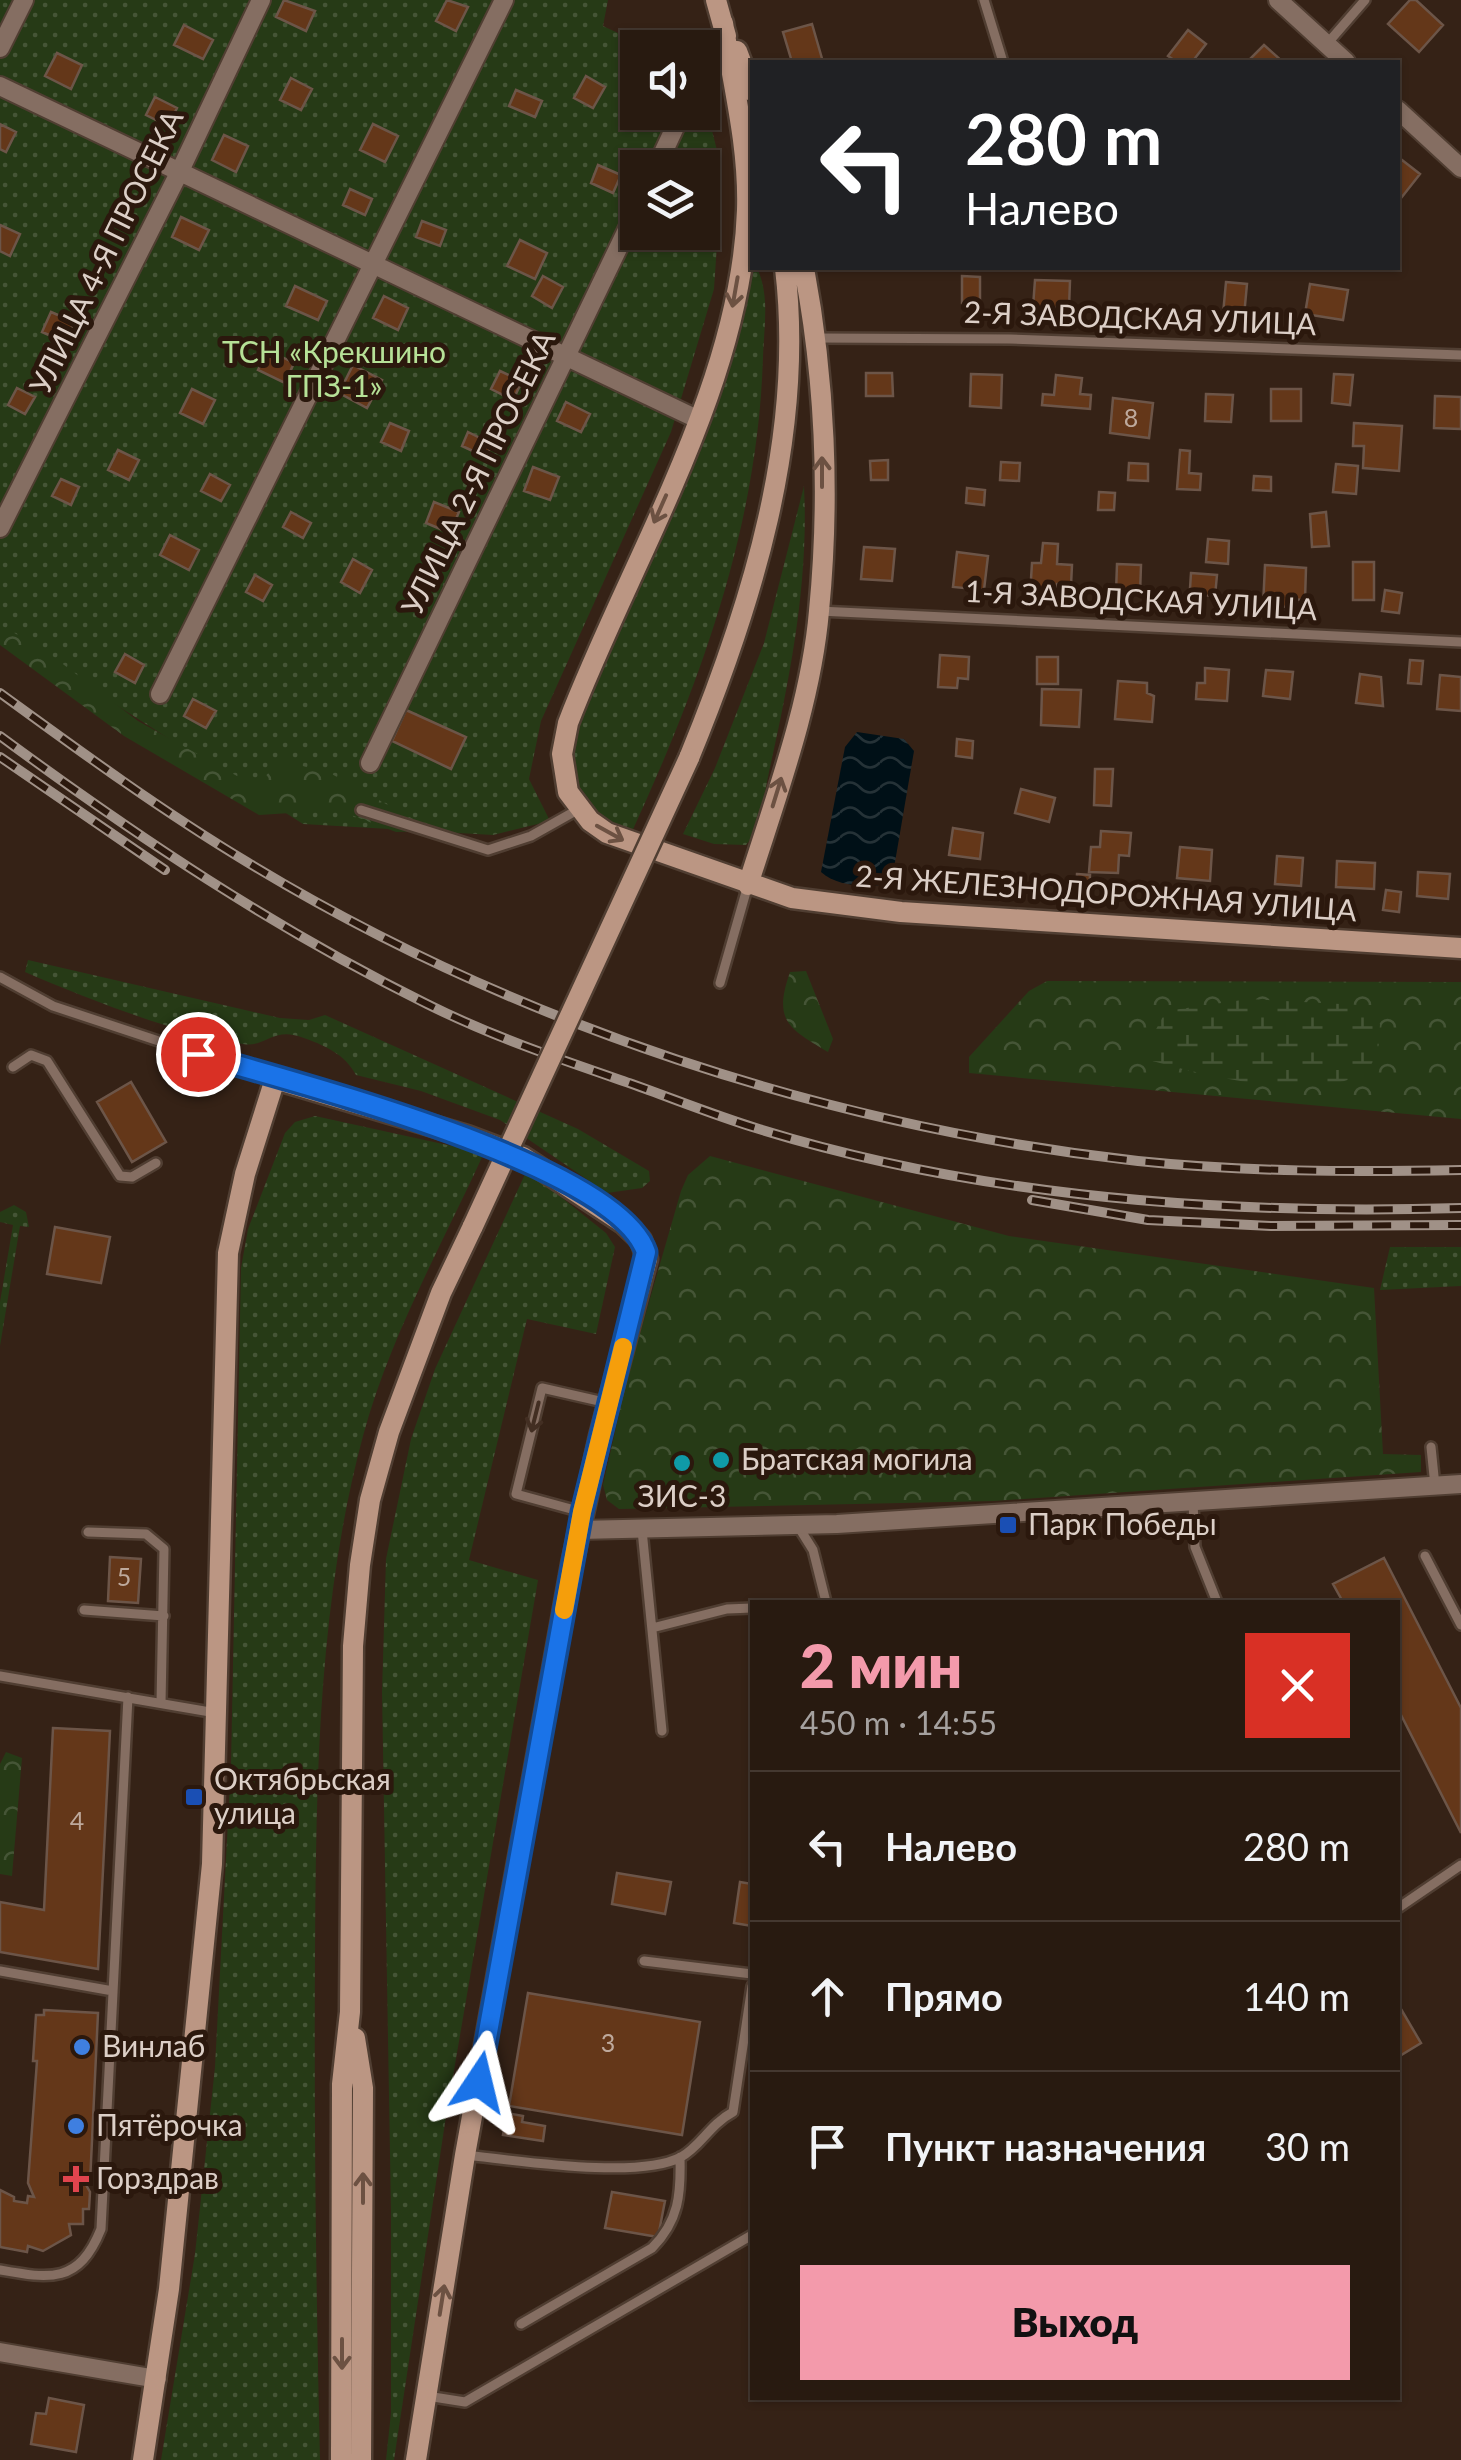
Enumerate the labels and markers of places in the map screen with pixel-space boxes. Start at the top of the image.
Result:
pin [156,1012,241,1097]
place label: Братская могила [741,1440,973,1476]
marker: Братская могила [710,1449,732,1471]
marker: ЗИС-3 [671,1452,693,1474]
place label: ЗИС-3 [638,1477,726,1513]
place label: Парк Победы [1028,1505,1217,1541]
marker: Парк Победы [997,1514,1019,1536]
place label: Октябрьская улица [214,1760,391,1830]
marker: Октябрьская улица [183,1786,205,1808]
place label: Винлаб [102,2027,205,2063]
marker: Винлаб [71,2036,93,2058]
place label: Пятёрочка [96,2106,243,2142]
marker: Пятёрочка [65,2115,87,2137]
place label: Горздрав [96,2159,219,2195]
marker: Горздрав [65,2168,87,2190]

